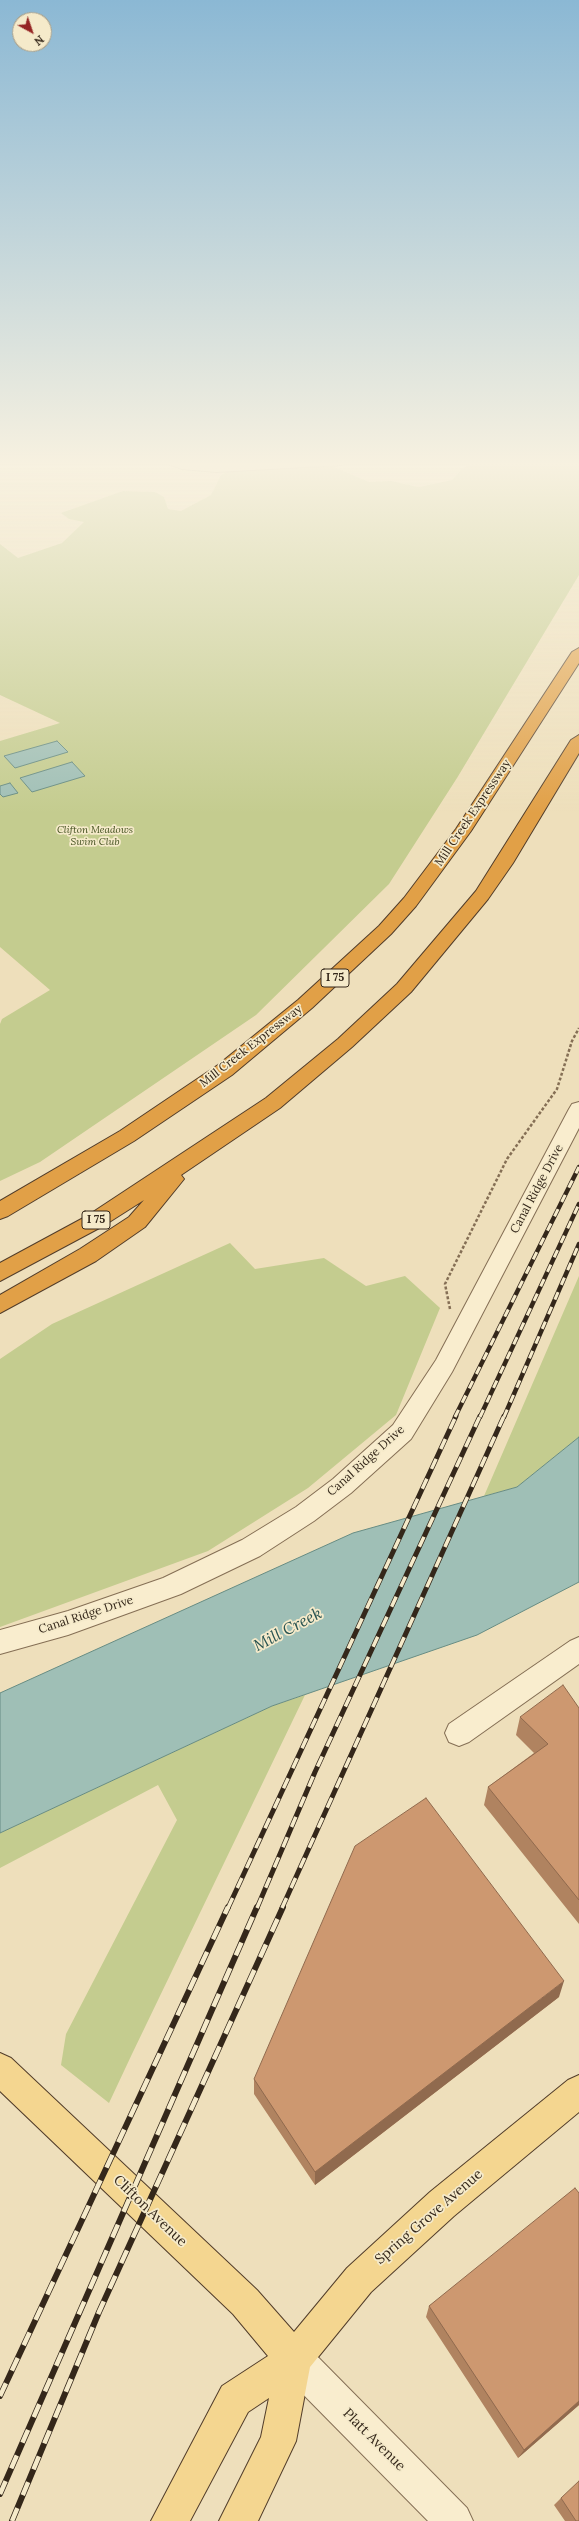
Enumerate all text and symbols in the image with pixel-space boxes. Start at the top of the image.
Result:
north arrow [12,12,52,52]
text: N [31,32,47,49]
street label: Mill Creek Expressway [432,757,514,869]
park label: Clifton Meadows Swim Club [57,824,133,848]
road number: I 75 [321,969,349,987]
street label: Mill Creek Expressway [197,1002,305,1090]
street label: Canal Ridge Drive [507,1142,567,1236]
road number: I 75 [82,1211,110,1229]
street label: Canal Ridge Drive [324,1423,408,1499]
street label: Canal Ridge Drive [37,1593,135,1637]
water label: Mill Creek [251,1604,325,1656]
street label: Spring Grove Avenue [372,2166,486,2268]
street label: Clifton Avenue [110,2172,190,2250]
street label: Platt Avenue [339,2405,409,2475]

